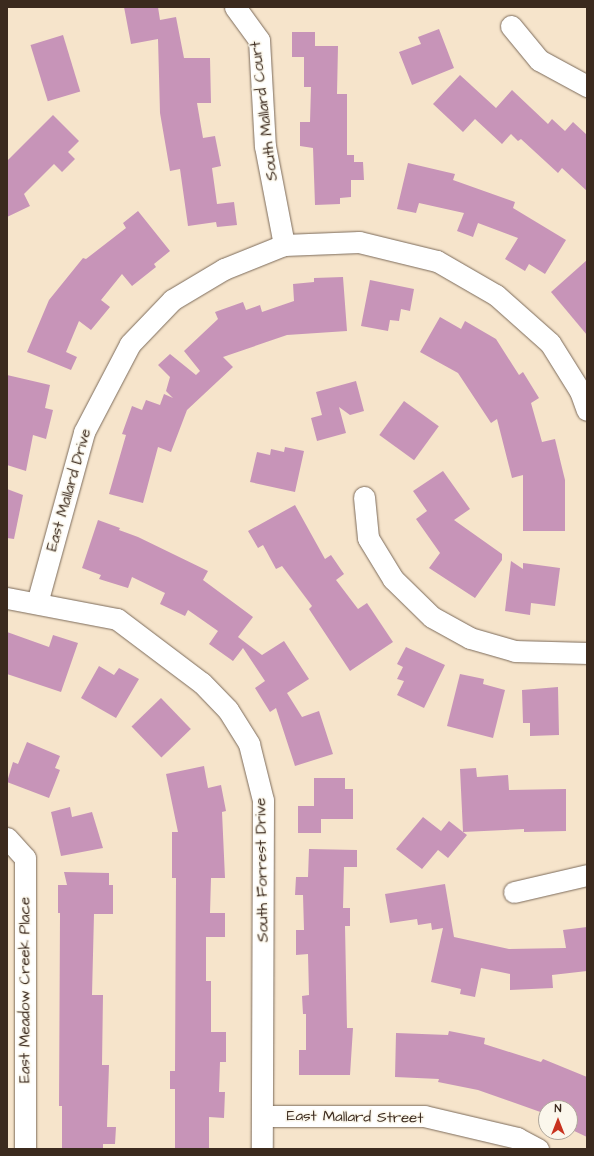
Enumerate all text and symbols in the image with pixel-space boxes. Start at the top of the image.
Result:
street label: South Mallard Court [247,40,281,182]
street label: East Mallard Drive [43,427,95,553]
street label: South Forrest Drive [252,798,272,942]
street label: East Meadow Creek Place [16,897,34,1083]
north arrow [538,1100,578,1140]
text: N [555,1101,561,1116]
street label: East Mallard Street [286,1107,424,1127]

